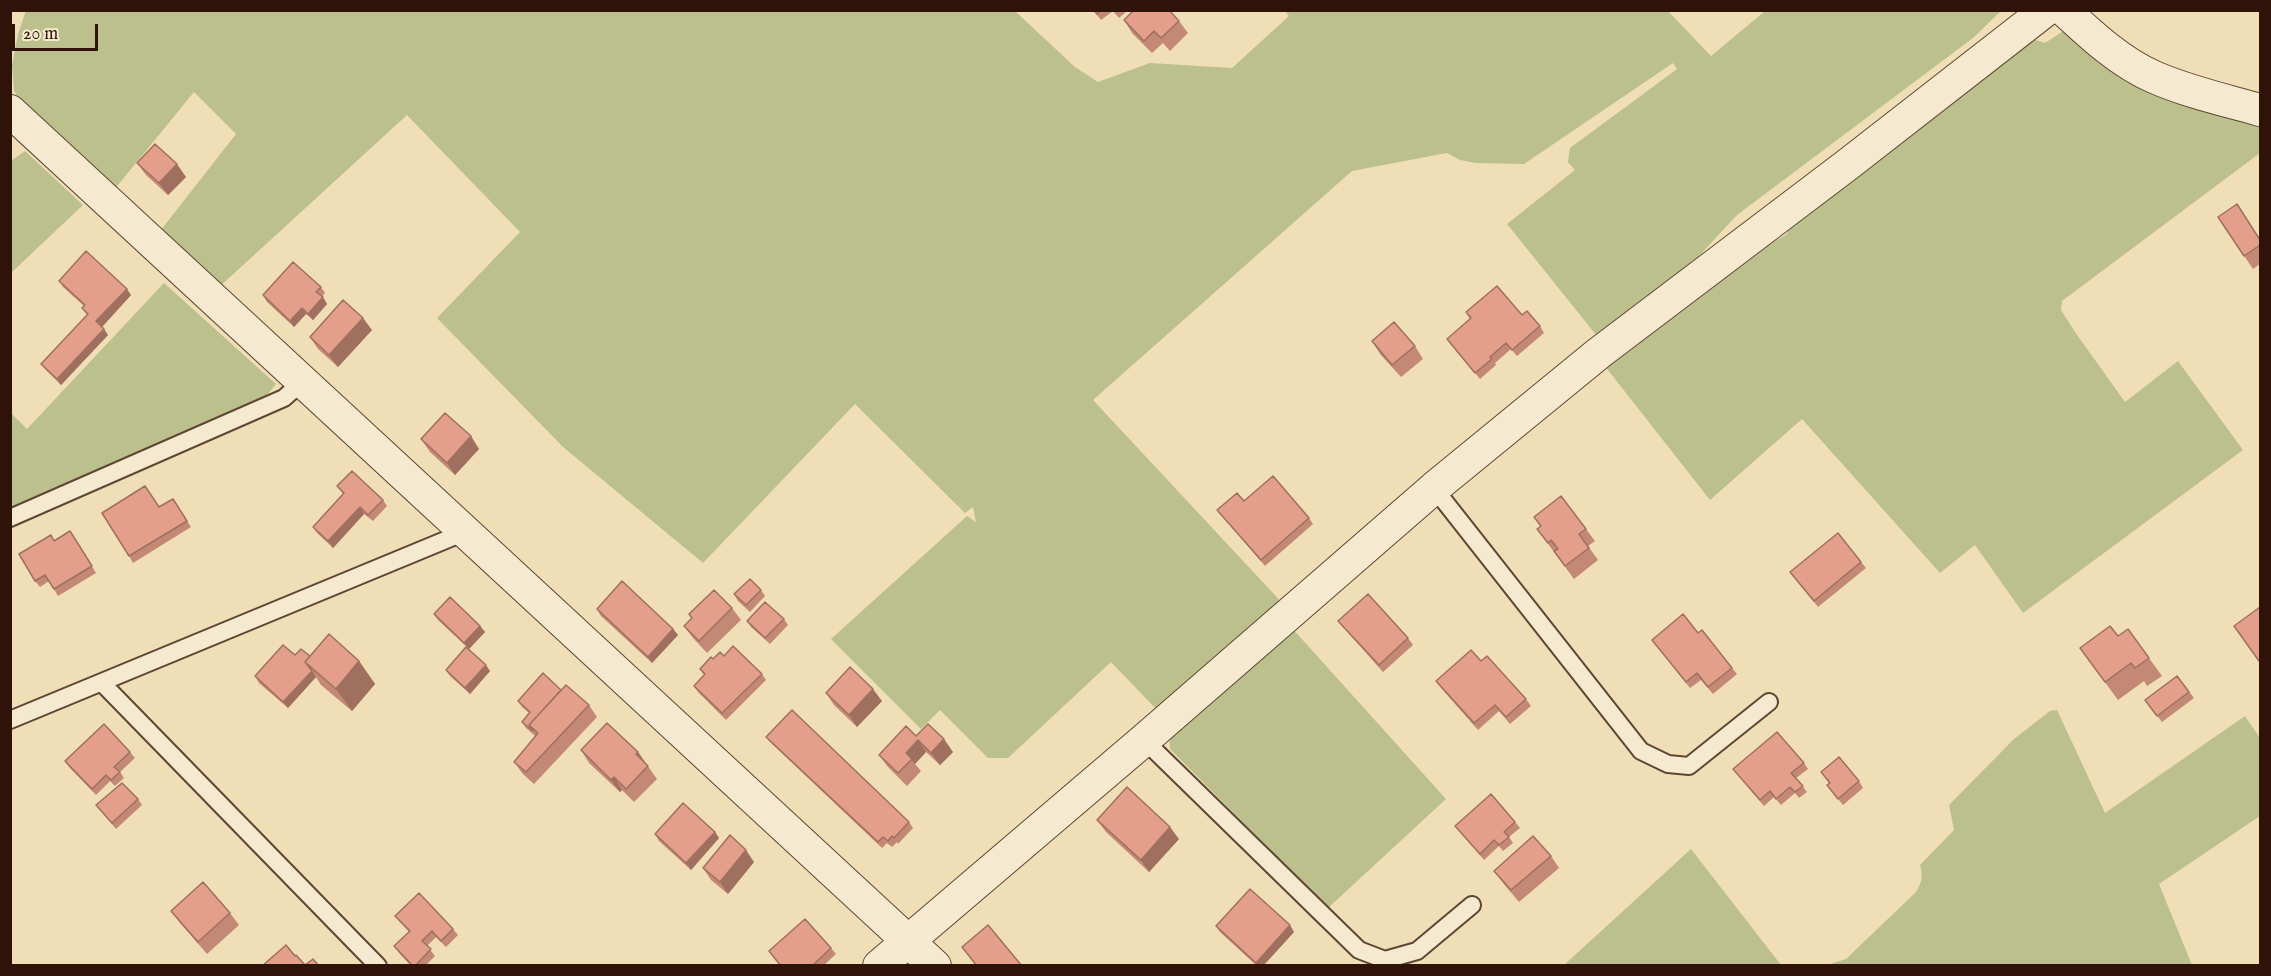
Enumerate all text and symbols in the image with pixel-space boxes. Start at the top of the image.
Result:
scale bar [15,12,100,50]
text: 20 m [23,23,58,46]

